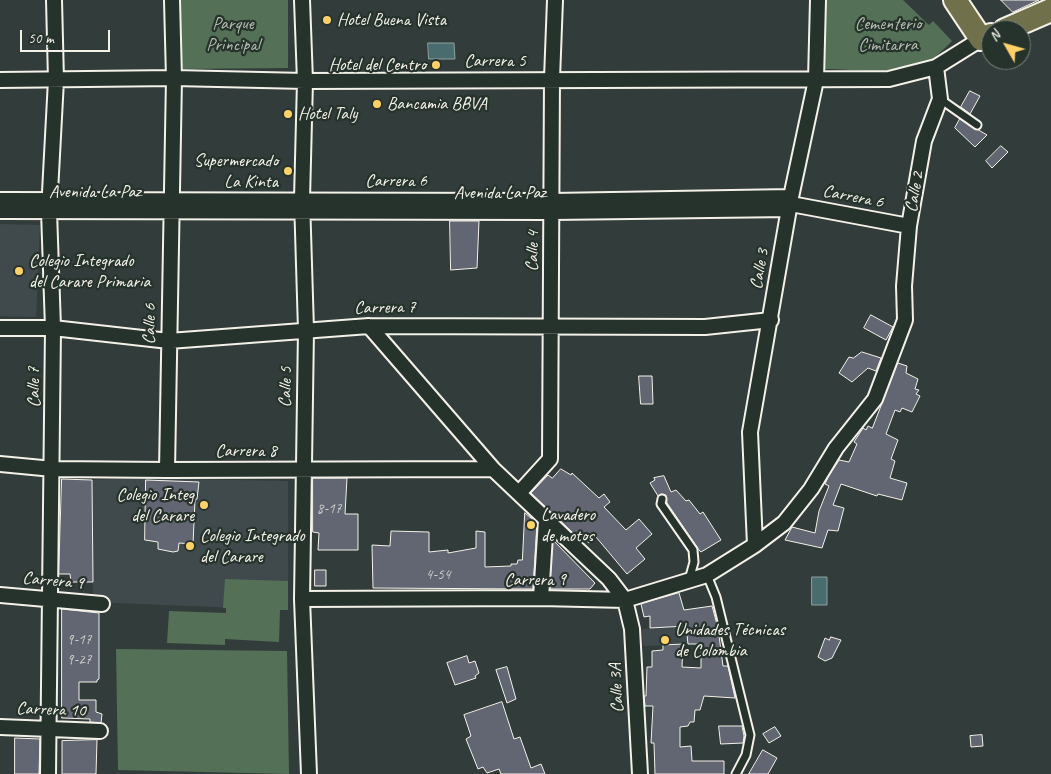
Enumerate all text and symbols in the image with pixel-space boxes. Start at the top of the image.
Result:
place label: Hotel Buena Vista [337,9,446,31]
park label: Parque Principal [206,13,260,56]
park label: Cementerio Cimitarra [855,13,921,56]
marker: Hotel Buena Vista [321,14,333,26]
scale bar [22,20,112,52]
north arrow [981,20,1031,70]
text: N [985,27,1004,45]
text: 50 m [28,29,54,48]
street label: Carrera 5 [464,50,526,72]
place label: Hotel del Centro [329,54,426,76]
marker: Hotel del Centro [430,59,442,71]
place label: Bancamia BBVA [387,93,487,115]
marker: Bancamia BBVA [371,98,383,110]
place label: Hotel Taly [298,103,357,125]
marker: Hotel Taly [282,108,294,120]
place label: Supermercado La Kinta [194,150,278,192]
marker: Supermercado La Kinta [282,165,294,177]
street label: Carrera 6 [365,170,427,192]
street label: Calle 2 [901,170,929,214]
street label: Avenida La Paz [49,181,141,203]
street label: Carrera 6 [821,181,885,213]
street label: Avenida La Paz [454,182,546,204]
street label: Calle 4 [522,230,544,272]
street label: Calle 3 [746,247,774,291]
place label: Colegio Integrado del Carare Primaria [29,250,150,292]
marker: Colegio Integrado del Carare Primaria [13,265,25,277]
street label: Carrera 7 [354,297,416,319]
street label: Calle 6 [139,303,161,345]
street label: Calle 5 [275,366,297,408]
street label: Calle 7 [23,367,45,407]
street label: Carrera 8 [215,440,277,462]
place label: Colegio Integ del Carare [116,484,194,526]
marker: Colegio Integ del Carare [198,499,210,511]
house number: 8-17 [316,500,342,518]
place label: Lavadero de motos [541,504,595,546]
marker: Lavadero de motos [525,519,537,531]
place label: Colegio Integrado del Carare [200,525,305,568]
marker: Colegio Integrado del Carare [184,540,196,552]
house number: 4-54 [425,566,451,584]
street label: Carrera 9 [21,568,85,594]
street label: Carrera 9 [504,569,566,591]
place label: Unidades Técnicas de Colombia [675,619,785,662]
house number: 9-17 [66,631,92,649]
marker: Unidades Técnicas de Colombia [659,634,671,646]
house number: 9-27 [66,651,92,669]
street label: Calle 3A [605,663,629,713]
street label: Carrera 10 [16,698,86,722]

